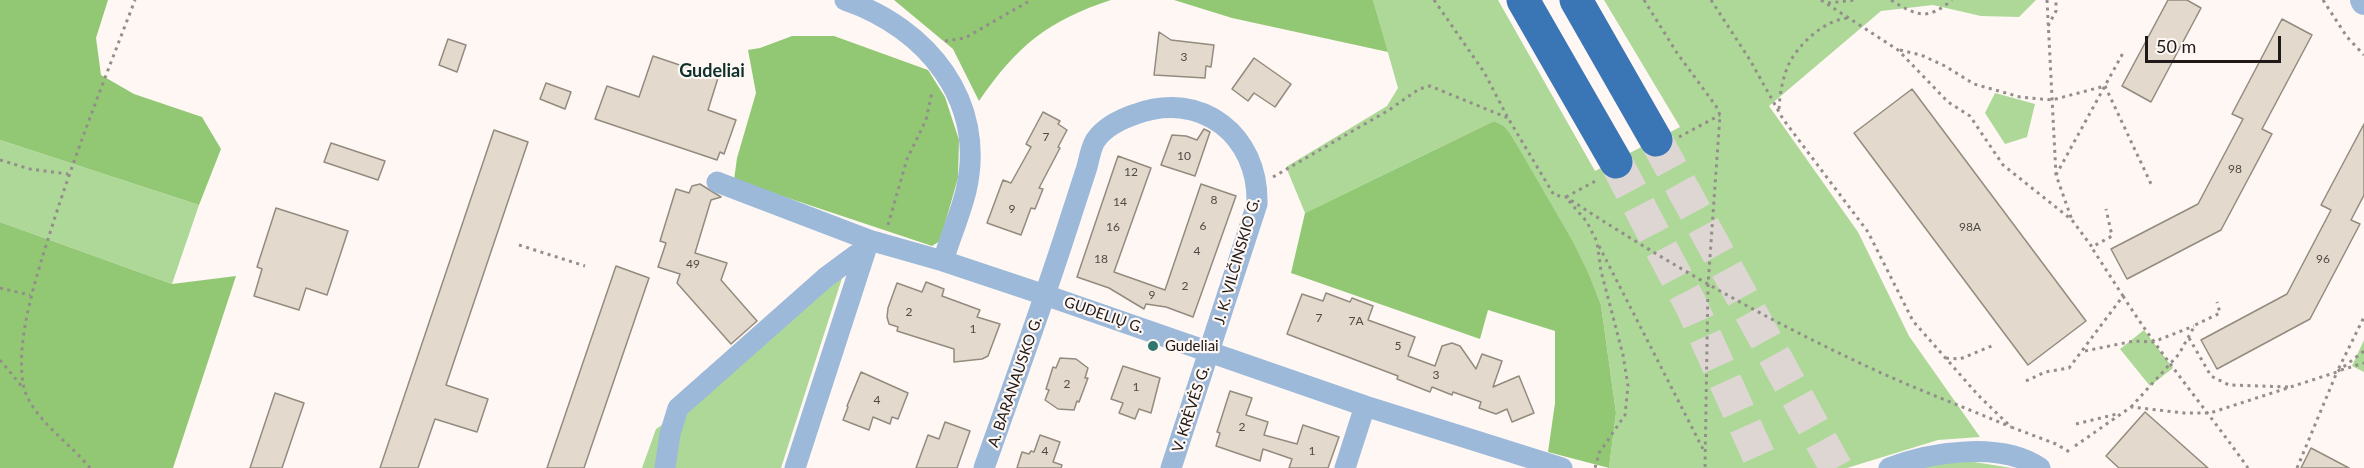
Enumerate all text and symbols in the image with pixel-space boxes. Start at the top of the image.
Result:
scale bar [2148,24,2284,62]
text: 50 m [2156,35,2196,57]
house number: 3 [1181,50,1187,64]
district label: Gudeliai [679,60,745,82]
house number: 7 [1043,130,1049,144]
house number: 10 [1177,149,1191,163]
house number: 98 [2228,162,2242,176]
house number: 12 [1124,165,1138,179]
house number: 8 [1211,193,1217,207]
house number: 14 [1113,195,1127,209]
street label: J. K. VILČINSKIO G. [1210,196,1264,326]
house number: 9 [1009,202,1015,216]
house number: 6 [1200,219,1206,233]
house number: 16 [1106,220,1120,234]
house number: 98A [1959,220,1981,234]
house number: 4 [1194,244,1200,258]
house number: 18 [1094,252,1108,266]
house number: 96 [2316,252,2330,266]
house number: 49 [686,257,700,271]
house number: 2 [1182,279,1188,293]
house number: 9 [1149,288,1155,302]
street label: GUDELIŲ G. [1062,293,1146,337]
house number: 2 [906,305,912,319]
house number: 7 [1316,311,1322,325]
street label: A. BARANAUSKO G. [984,314,1046,450]
house number: 7A [1348,314,1364,328]
house number: 1 [970,322,976,336]
place label: Gudeliai [1165,337,1219,355]
marker: Gudeliai [1146,339,1160,353]
house number: 5 [1395,339,1401,353]
street label: V. KRĖVĖS G. [1169,364,1213,454]
house number: 3 [1433,368,1439,382]
house number: 2 [1064,377,1070,391]
house number: 1 [1133,380,1139,394]
house number: 4 [874,393,880,407]
house number: 2 [1239,420,1245,434]
house number: 4 [1042,444,1048,458]
house number: 1 [1309,444,1315,458]

